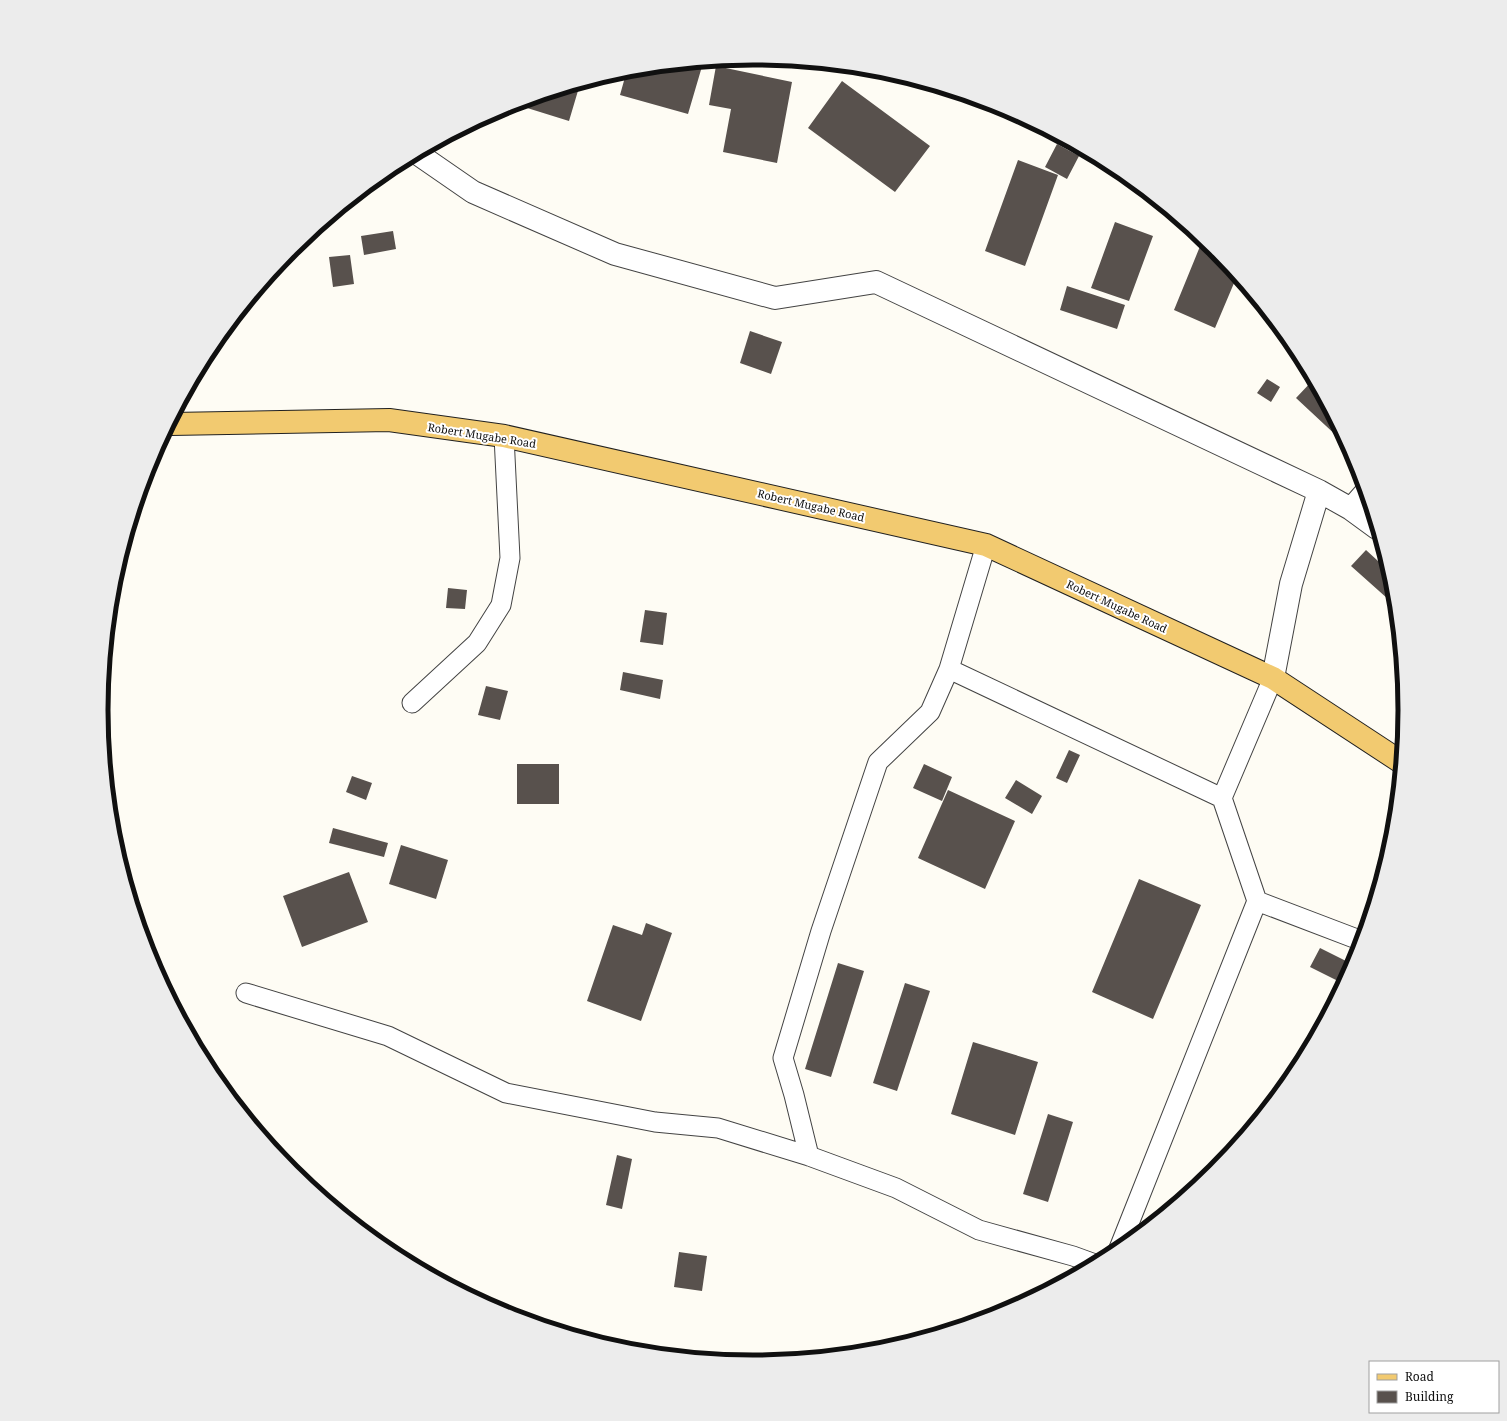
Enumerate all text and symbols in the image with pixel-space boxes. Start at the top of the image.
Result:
street label: Robert Mugabe Road [427,419,538,451]
street label: Robert Mugabe Road [756,485,866,525]
street label: Robert Mugabe Road [1064,576,1170,636]
legend [1369,1361,1499,1413]
text: Road [1405,1368,1435,1385]
text: Building [1405,1388,1454,1405]

